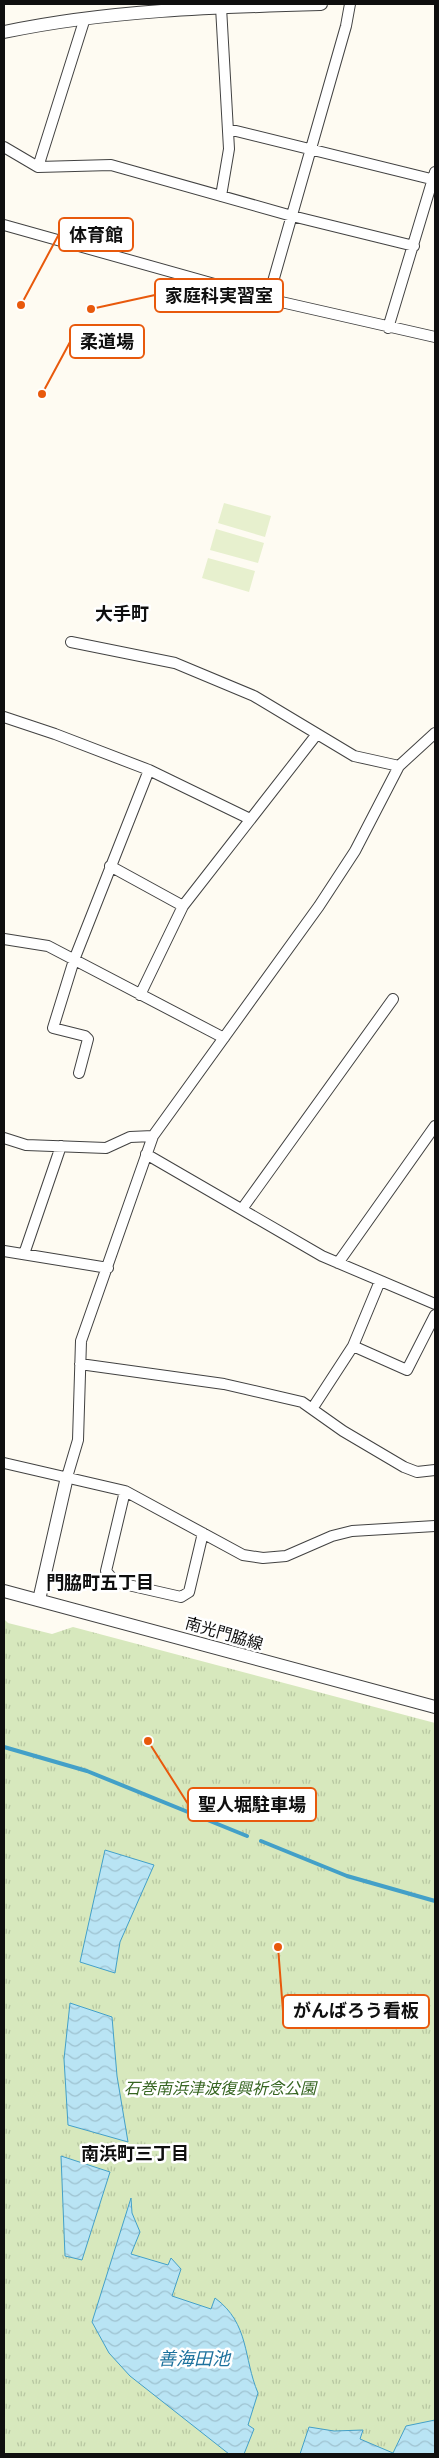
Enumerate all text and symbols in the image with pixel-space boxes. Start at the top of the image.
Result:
callout: 体育館 [59,218,133,251]
text: 体育館 [69,222,123,249]
callout: 家庭科実習室 [155,279,283,312]
text: 家庭科実習室 [165,283,273,310]
callout: 柔道場 [70,325,144,358]
text: 柔道場 [80,329,134,356]
district label: 大手町 [95,601,149,628]
district label: 門脇町五丁目 [46,1570,154,1597]
street label: 南光門脇線 [182,1611,266,1657]
callout: 聖人堀駐車場 [188,1788,316,1821]
text: 聖人堀駐車場 [198,1792,306,1819]
callout: がんばろう看板 [283,1995,429,2028]
text: がんばろう看板 [293,1998,419,2025]
park label: 石巻南浜津波復興祈念公園 [124,2077,318,2101]
district label: 南浜町三丁目 [81,2141,189,2168]
water label: 善海田池 [158,2346,232,2373]

